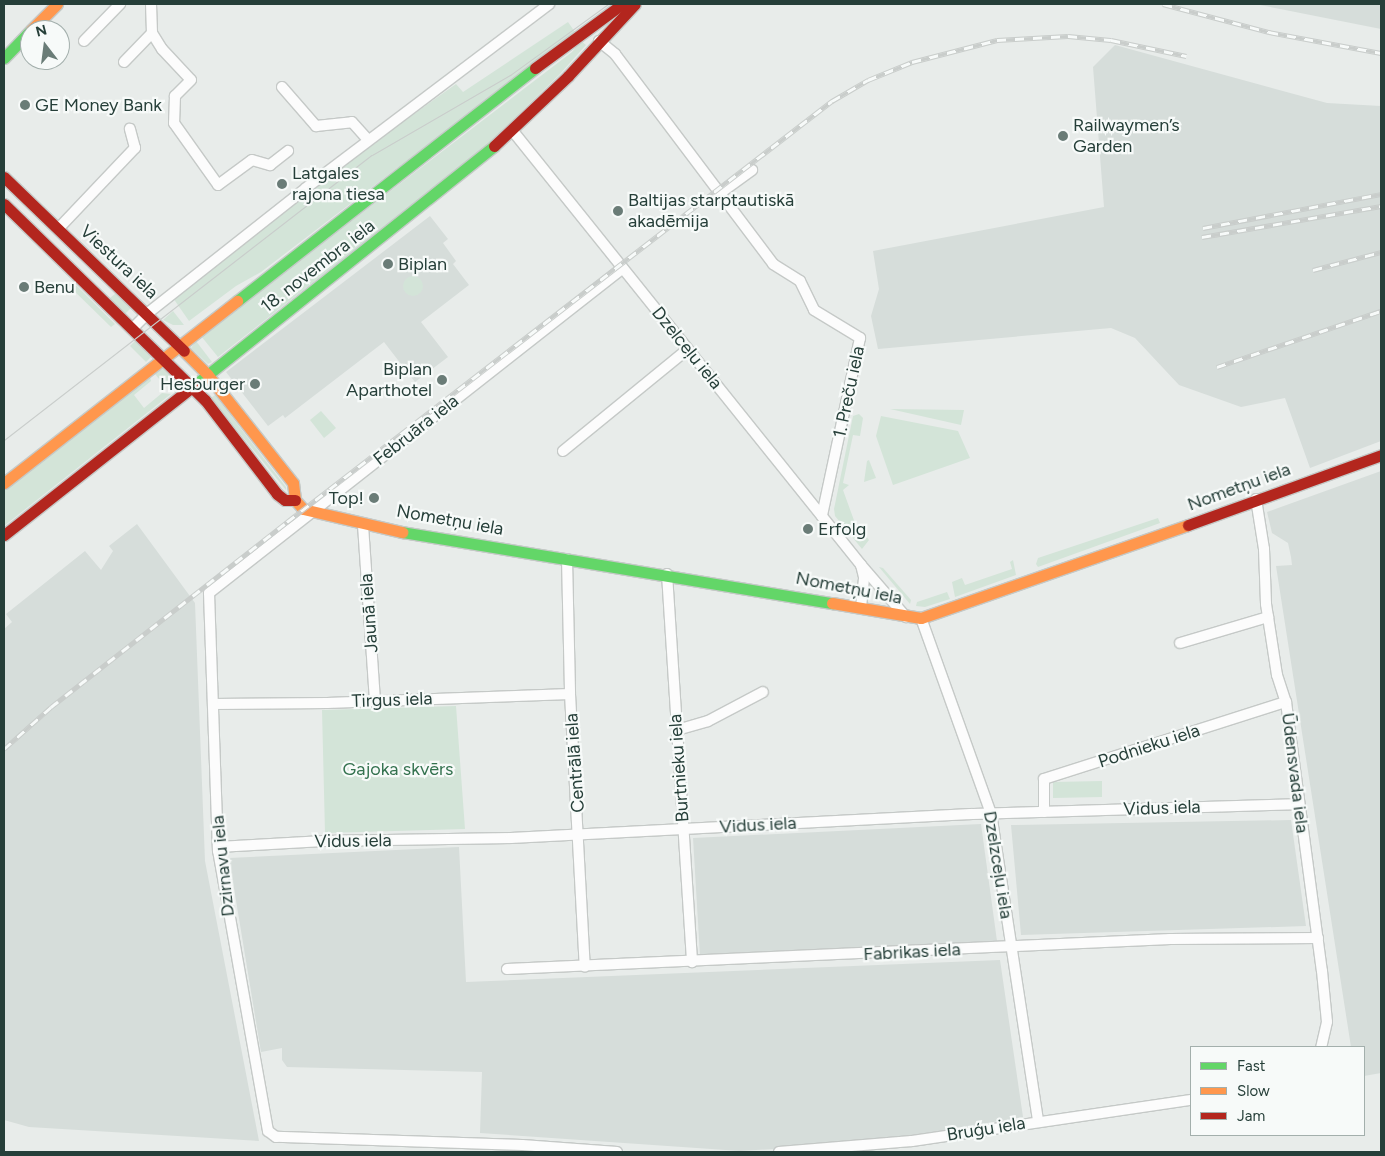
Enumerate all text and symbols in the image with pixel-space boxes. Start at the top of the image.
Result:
north arrow [20,20,70,70]
text: N [34,21,49,41]
place label: GE Money Bank [35,94,162,116]
marker: GE Money Bank [19,99,31,111]
place label: Railwaymen’s Garden [1073,115,1180,158]
marker: Railwaymen’s Garden [1057,130,1069,142]
place label: Latgales rajona tiesa [292,163,385,205]
marker: Latgales rajona tiesa [276,178,288,190]
place label: Baltijas starptautiskā akadēmija [628,190,794,232]
marker: Baltijas starptautiskā akadēmija [612,205,624,217]
street label: 18. novembra iela [257,215,379,317]
street label: Viestura iela [76,220,162,304]
place label: Biplan [398,253,447,275]
marker: Biplan [382,258,394,270]
place label: Benu [34,276,75,298]
marker: Benu [18,281,30,293]
street label: Dzelceļu iela [647,302,727,394]
street label: 1. Preču iela [829,344,869,440]
place label: Biplan Aparthotel [346,359,432,402]
place label: Hesburger [160,373,245,395]
marker: Biplan Aparthotel [436,374,448,386]
marker: Hesburger [249,378,261,390]
street label: Februāra iela [369,390,463,470]
street label: Nometņu iela [1185,458,1293,516]
place label: Top! [329,487,364,509]
marker: Top! [368,492,380,504]
street label: Nometņu iela [395,500,505,540]
place label: Erfolg [818,518,866,540]
marker: Erfolg [802,523,814,535]
street label: Nometņu iela [794,567,904,609]
street label: Jaunā iela [355,573,383,653]
street label: Tirgus iela [351,688,433,712]
street label: Ūdensvada iela [1277,712,1313,834]
street label: Centrālā iela [561,713,589,813]
street label: Burtnieku iela [664,713,694,823]
street label: Podnieku iela [1095,719,1203,773]
park label: Gajoka skvērs [343,758,453,780]
street label: Vidus iela [1123,796,1201,820]
street label: Dzelzceļu iela [979,809,1017,921]
street label: Vidus iela [719,812,797,838]
street label: Dzirnavu iela [207,814,239,918]
street label: Vidus iela [314,830,392,852]
street label: Fabrikas iela [863,939,961,965]
legend [1190,1046,1365,1136]
text: Fast [1237,1057,1265,1075]
text: Slow [1237,1082,1270,1100]
text: Jam [1237,1107,1265,1125]
street label: Bruģu iela [945,1112,1027,1146]

